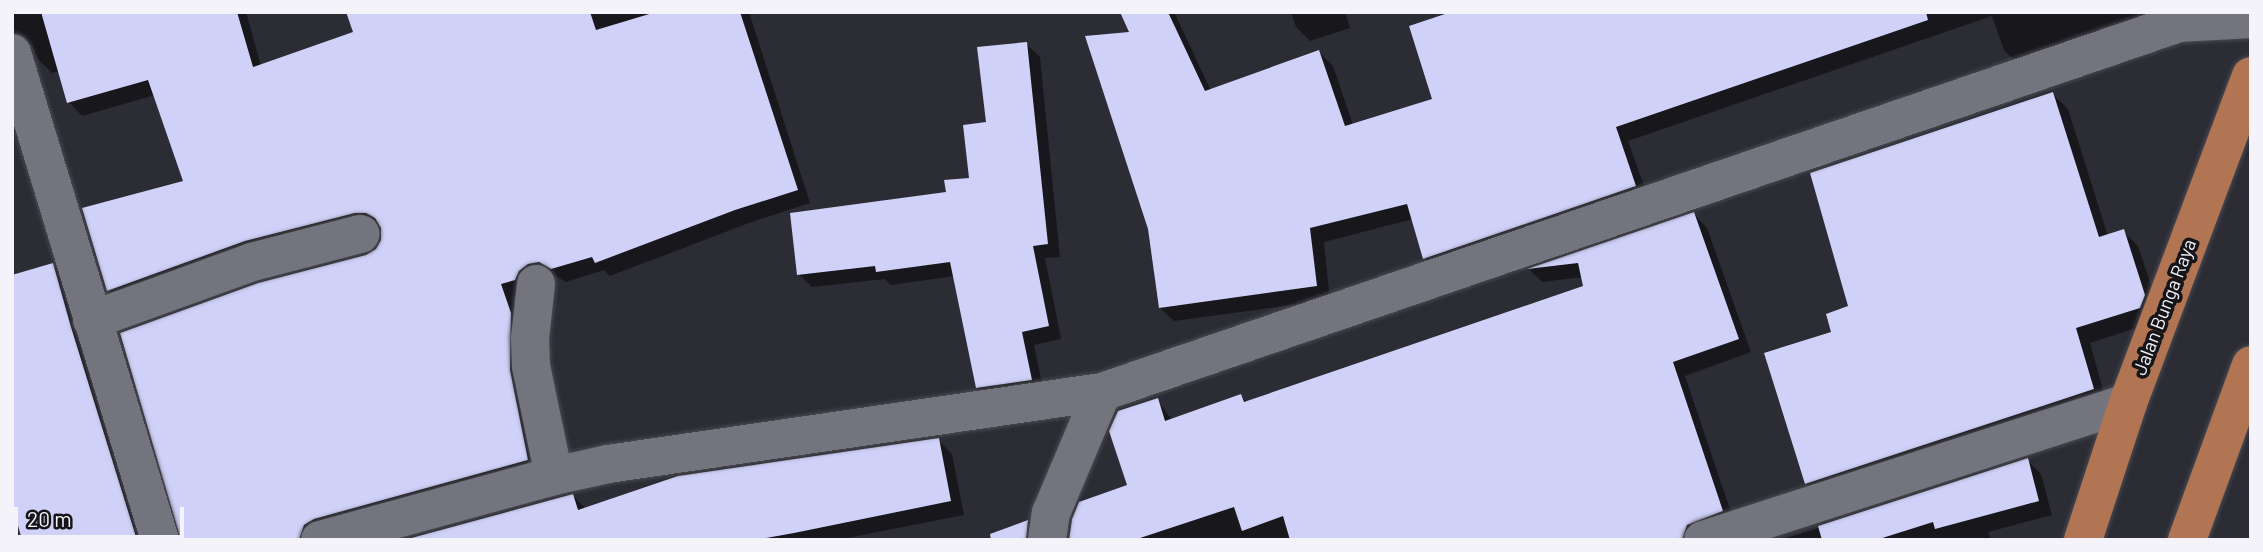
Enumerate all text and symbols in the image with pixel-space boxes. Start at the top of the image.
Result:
street label: Jalan Bunga Raya [2128,236,2200,378]
scale bar [18,492,187,536]
text: 20 m [27,506,72,531]

